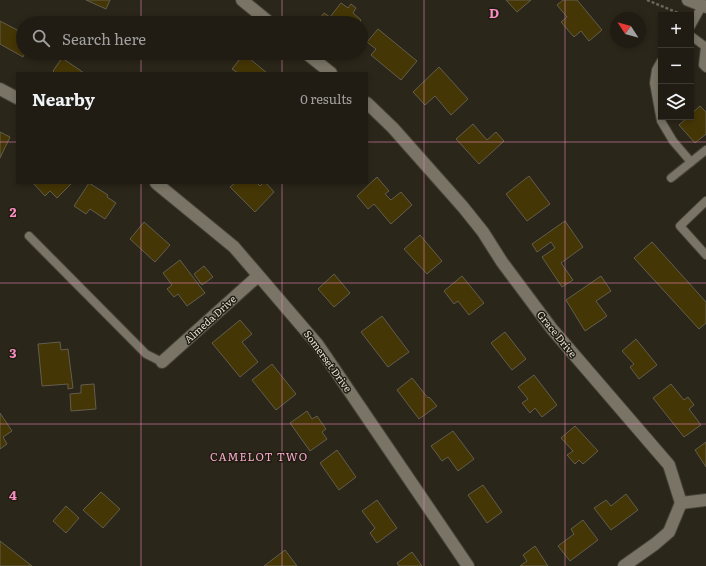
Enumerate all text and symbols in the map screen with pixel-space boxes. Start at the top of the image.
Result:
text: D [489,3,499,22]
north arrow [610,12,646,48]
map controls [658,12,694,120]
button: + [658,12,694,48]
search box [16,16,368,60]
icon: search [30,27,52,49]
text: Search here [62,27,146,50]
button: − [658,48,694,84]
button: layers [658,84,694,120]
text: Nearby [32,86,95,111]
text: 0 results [300,89,352,108]
text: 2 [10,202,17,221]
street label: Almeda Drive [180,291,239,346]
street label: Grace Drive [534,307,581,360]
street label: Somerset Drive [301,327,356,395]
text: 3 [9,343,17,362]
district label: CAMELOT TWO [210,448,308,464]
text: 4 [9,485,17,504]

